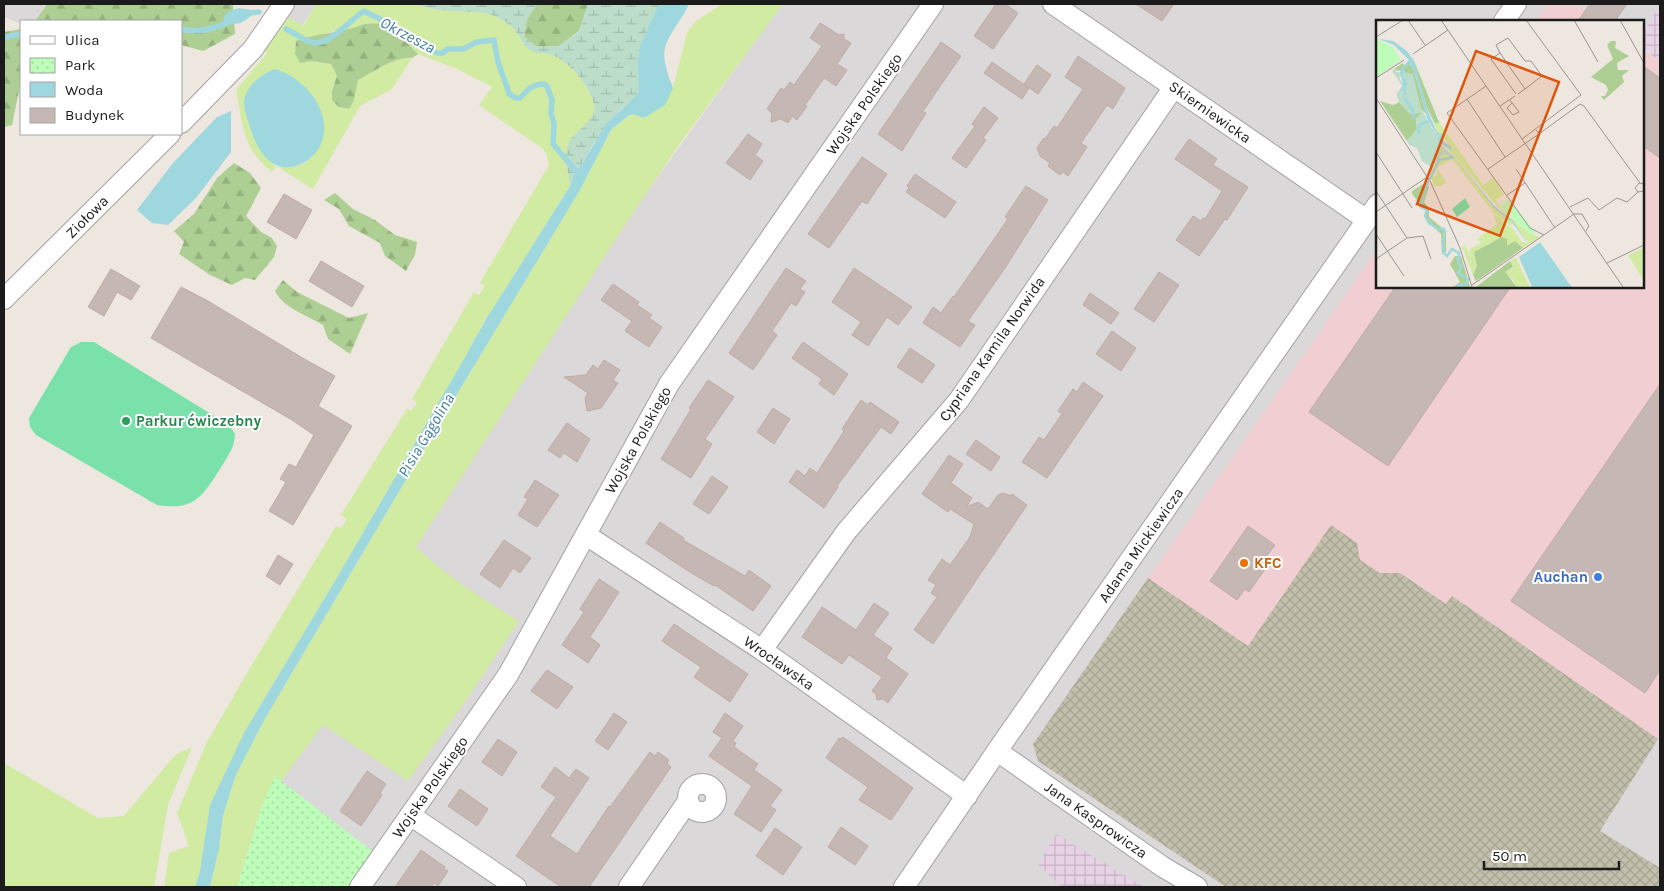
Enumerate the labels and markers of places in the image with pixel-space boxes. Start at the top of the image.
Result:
place label: Parkur ćwiczebny [136,412,261,430]
marker: Parkur ćwiczebny [120,415,132,427]
place label: KFC [1254,554,1282,572]
marker: KFC [1238,557,1250,569]
place label: Auchan [1534,568,1588,586]
marker: Auchan [1592,571,1604,583]

